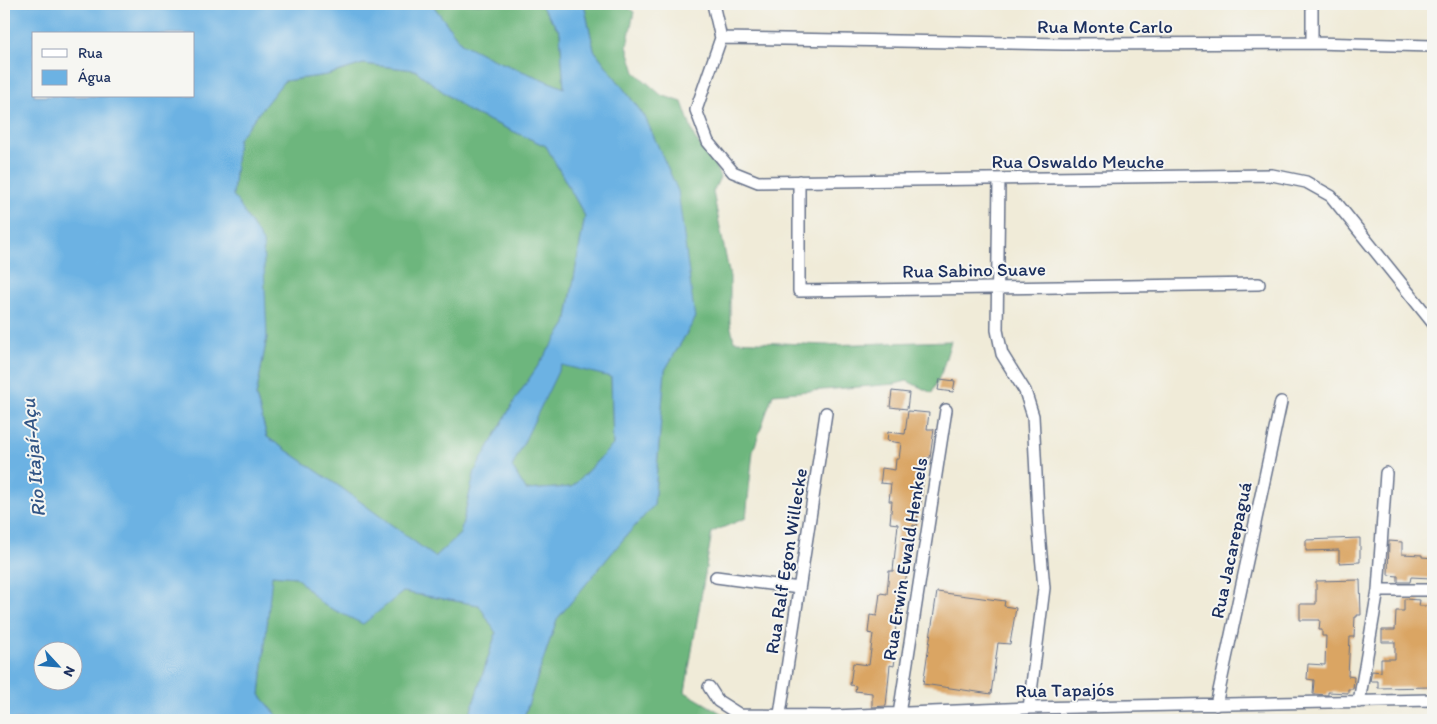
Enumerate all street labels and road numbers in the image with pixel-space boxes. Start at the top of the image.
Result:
street label: Rua Monte Carlo [1037,15,1173,38]
street label: Rua Oswaldo Meuche [992,150,1164,173]
street label: Rua Sabino Suave [902,257,1046,283]
street label: Rua Erwin Ewald Henkels [878,456,932,662]
street label: Rua Ralf Egon Willecke [760,466,812,656]
street label: Rua Jacarepaguá [1205,479,1257,621]
street label: Rua Tapajós [1015,678,1115,702]

